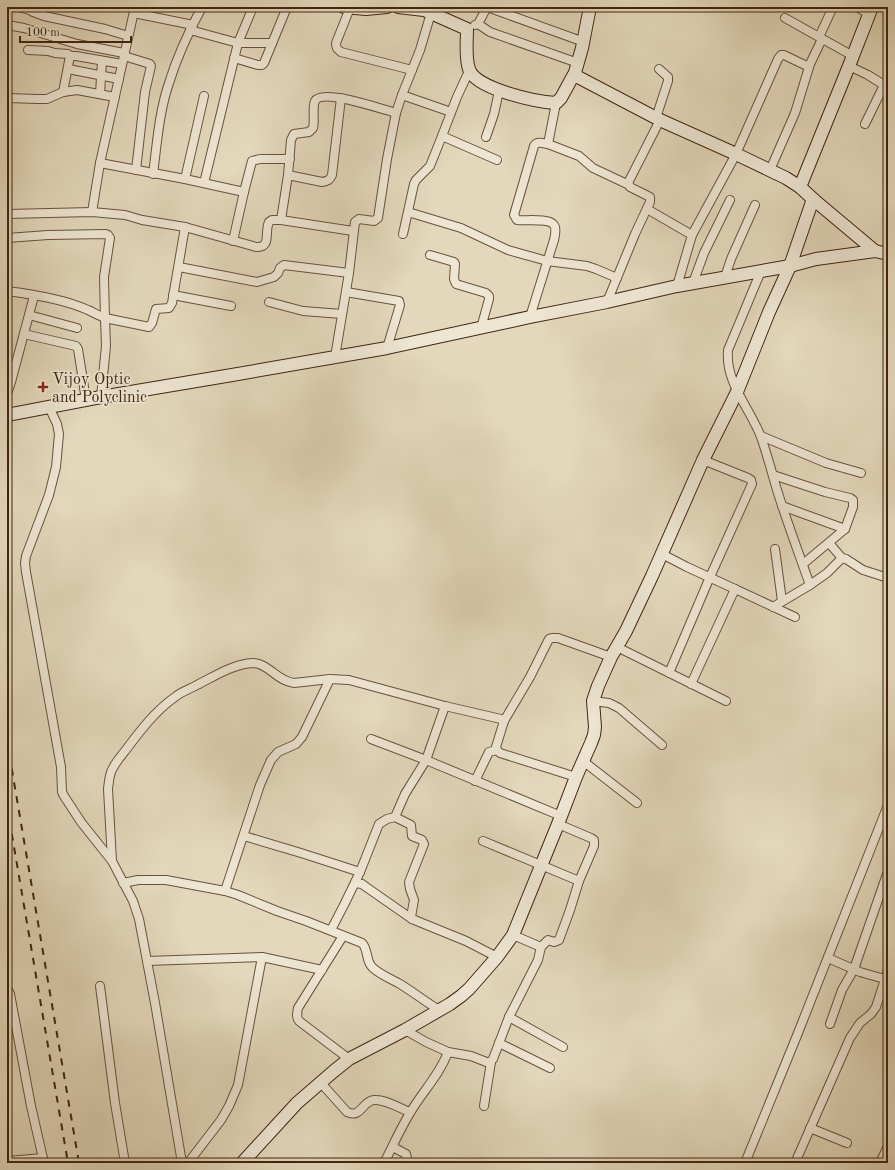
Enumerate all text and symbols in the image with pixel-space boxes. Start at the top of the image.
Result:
scale bar [20,18,131,44]
text: 100 m [26,27,60,39]
place label: Vijoy Optic and Polyclinic [52,372,147,406]
marker: Vijoy Optic and Polyclinic [37,381,49,393]

